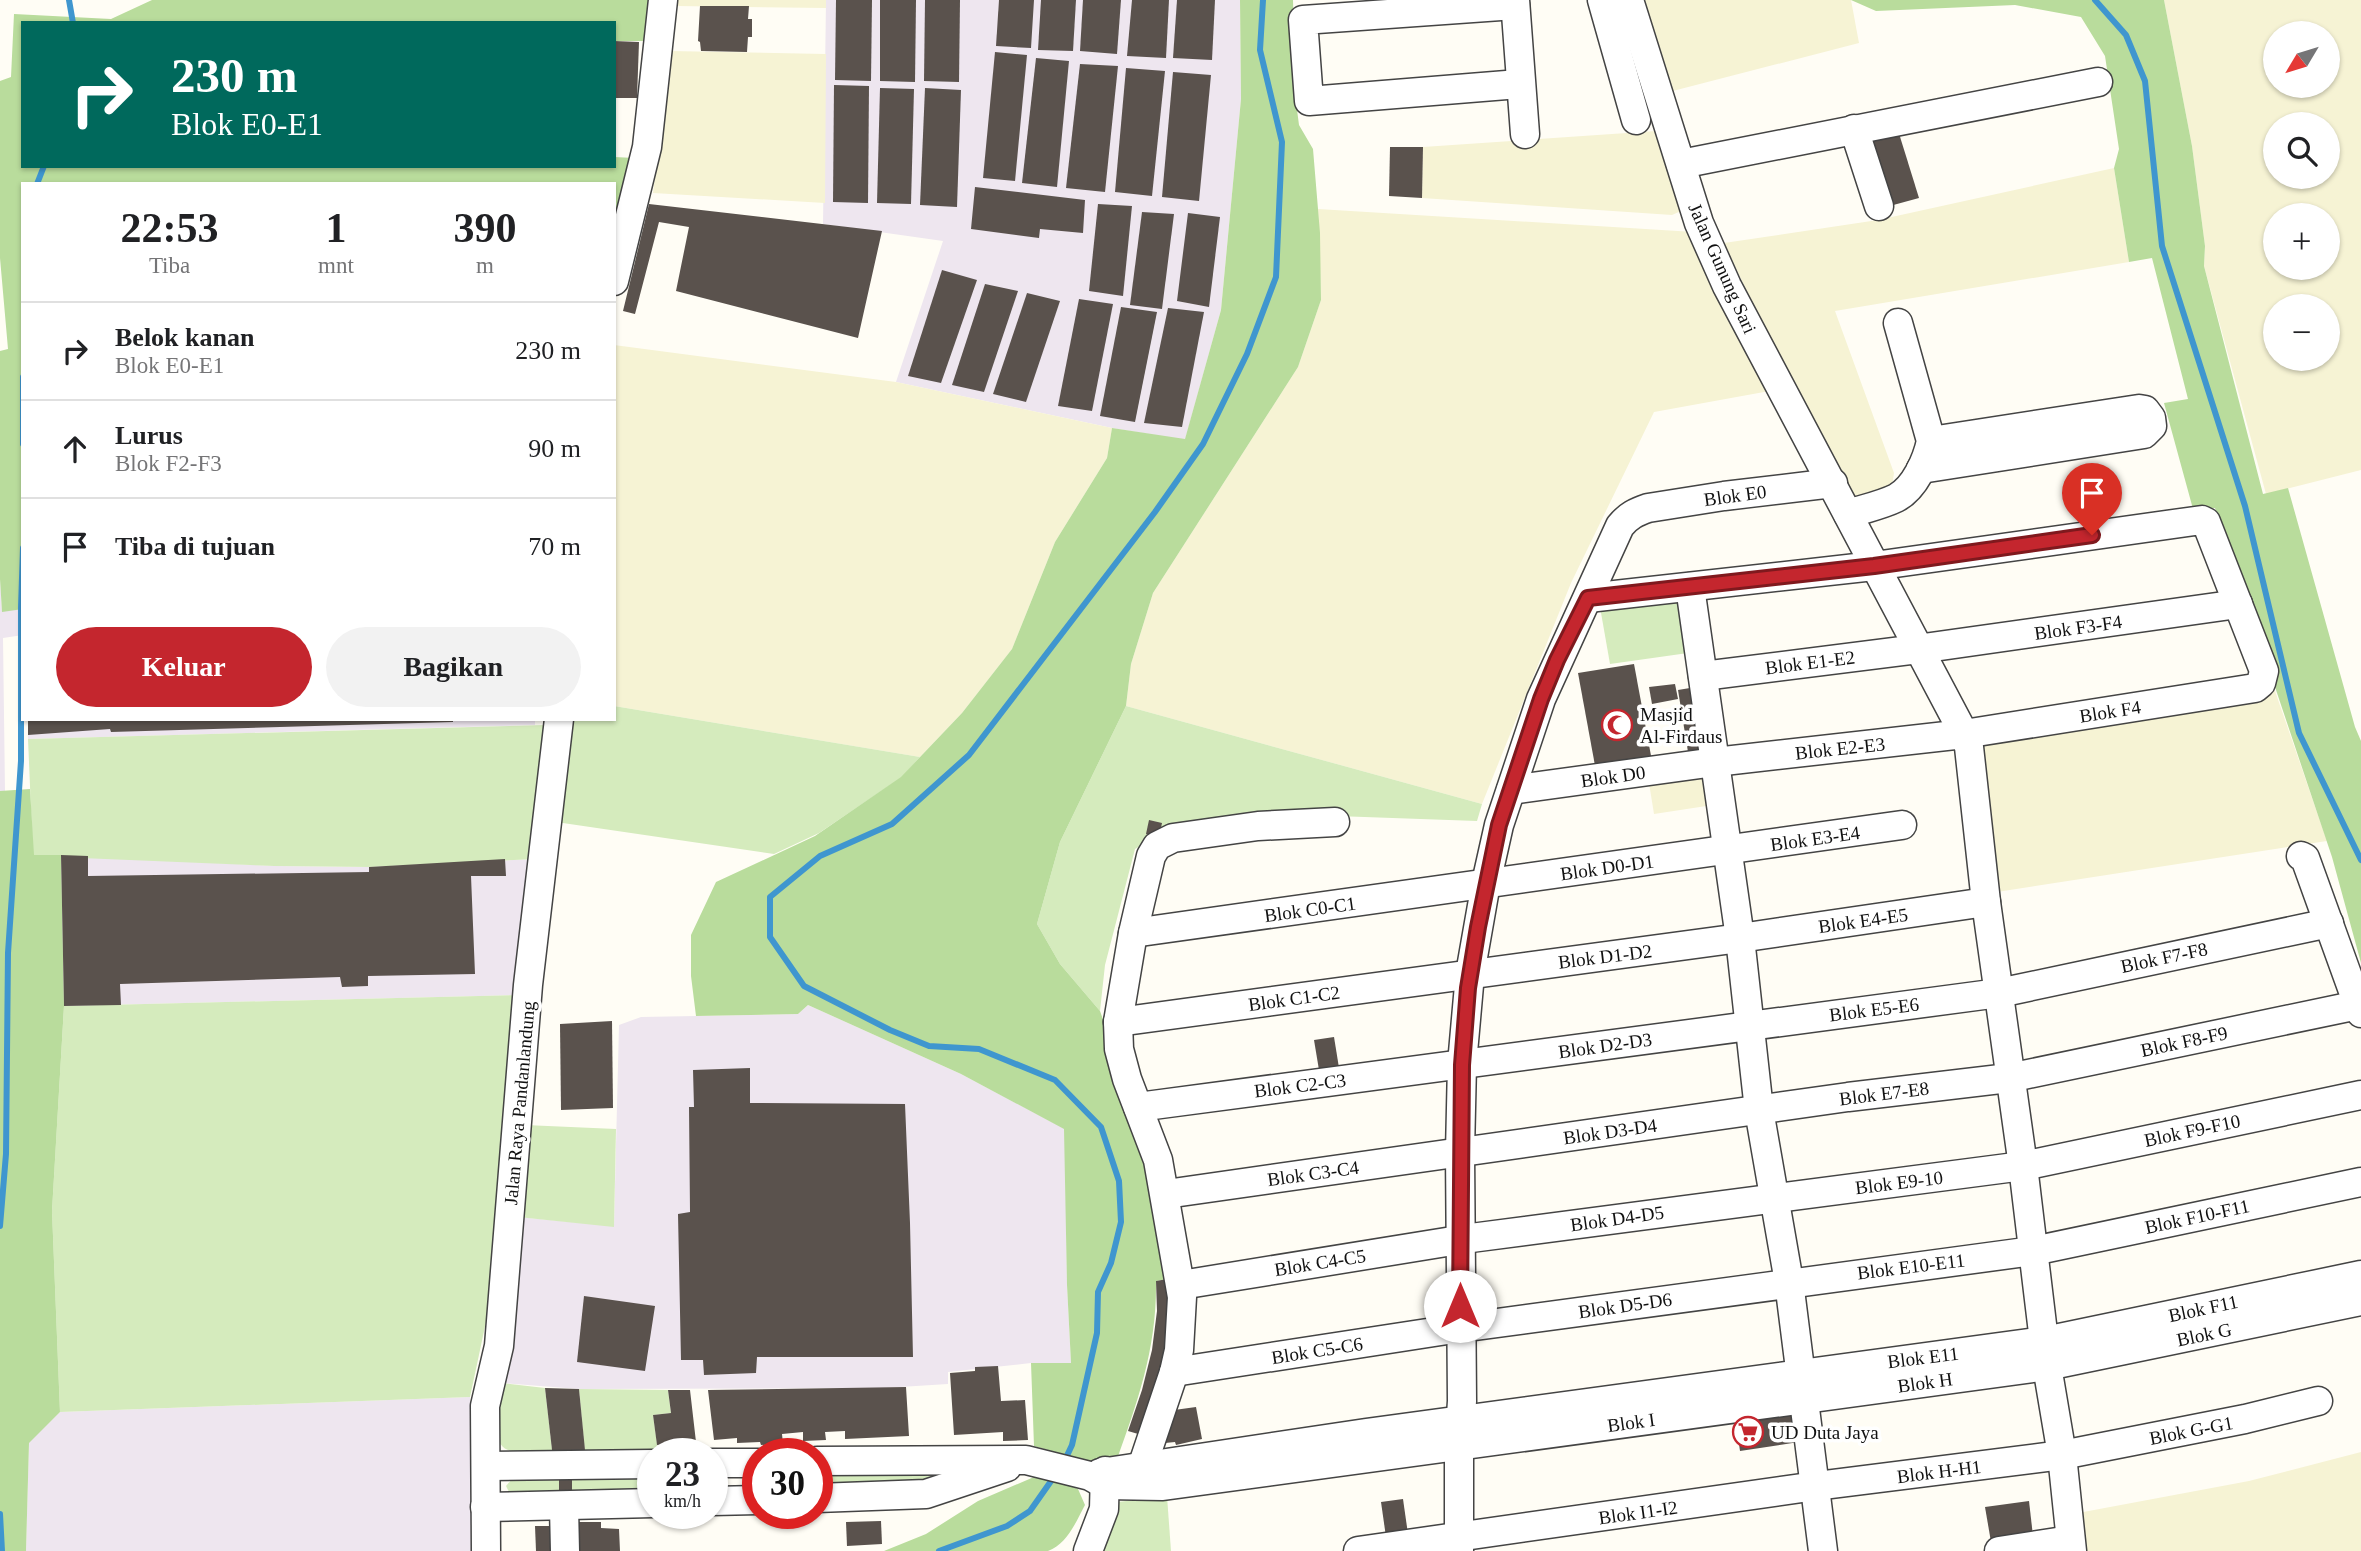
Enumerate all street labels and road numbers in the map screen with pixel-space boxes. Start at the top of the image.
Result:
street label: Jalan Gunung Sari [1684,200,1761,337]
street label: Blok E0 [1703,481,1768,510]
street label: Blok F3-F4 [2033,611,2124,644]
street label: Blok E1-E2 [1764,647,1856,678]
street label: Blok F4 [2078,696,2143,727]
street label: Blok E2-E3 [1794,733,1886,764]
street label: Blok D0 [1579,762,1647,791]
street label: Blok E3-E4 [1769,822,1862,855]
street label: Blok D0-D1 [1559,851,1655,884]
street label: Blok C0-C1 [1263,893,1357,926]
street label: Blok E4-E5 [1817,904,1909,937]
street label: Blok F7-F8 [2119,938,2209,977]
street label: Blok D1-D2 [1557,940,1653,973]
street label: Blok C1-C2 [1247,982,1341,1015]
street label: Blok E5-E6 [1828,994,1920,1025]
street label: Jalan Raya Pandanlandung [500,1000,539,1206]
street label: Blok F8-F9 [2139,1022,2229,1061]
street label: Blok D2-D3 [1557,1029,1653,1062]
street label: Blok C2-C3 [1253,1069,1347,1102]
street label: Blok E7-E8 [1838,1078,1930,1109]
street label: Blok F9-F10 [2142,1110,2242,1151]
street label: Blok D3-D4 [1562,1114,1659,1148]
street label: Blok C3-C4 [1266,1157,1361,1190]
street label: Blok E9-10 [1854,1167,1944,1198]
street label: Blok F10-F11 [2143,1195,2251,1238]
street label: Blok D4-D5 [1569,1202,1665,1235]
street label: Blok C4-C5 [1273,1245,1367,1280]
street label: Blok E10-E11 [1856,1249,1966,1284]
street label: Blok D5-D6 [1577,1289,1673,1322]
street label: Blok F11 [2166,1291,2240,1326]
street label: Blok G [2175,1318,2234,1351]
street label: Blok C5-C6 [1270,1333,1364,1368]
street label: Blok E11 [1886,1343,1960,1372]
street label: Blok H [1896,1368,1954,1397]
street label: Blok I [1606,1409,1656,1436]
street label: Blok G-G1 [2147,1412,2235,1449]
street label: Blok H-H1 [1896,1456,1983,1487]
street label: Blok I1-I2 [1597,1497,1679,1528]

